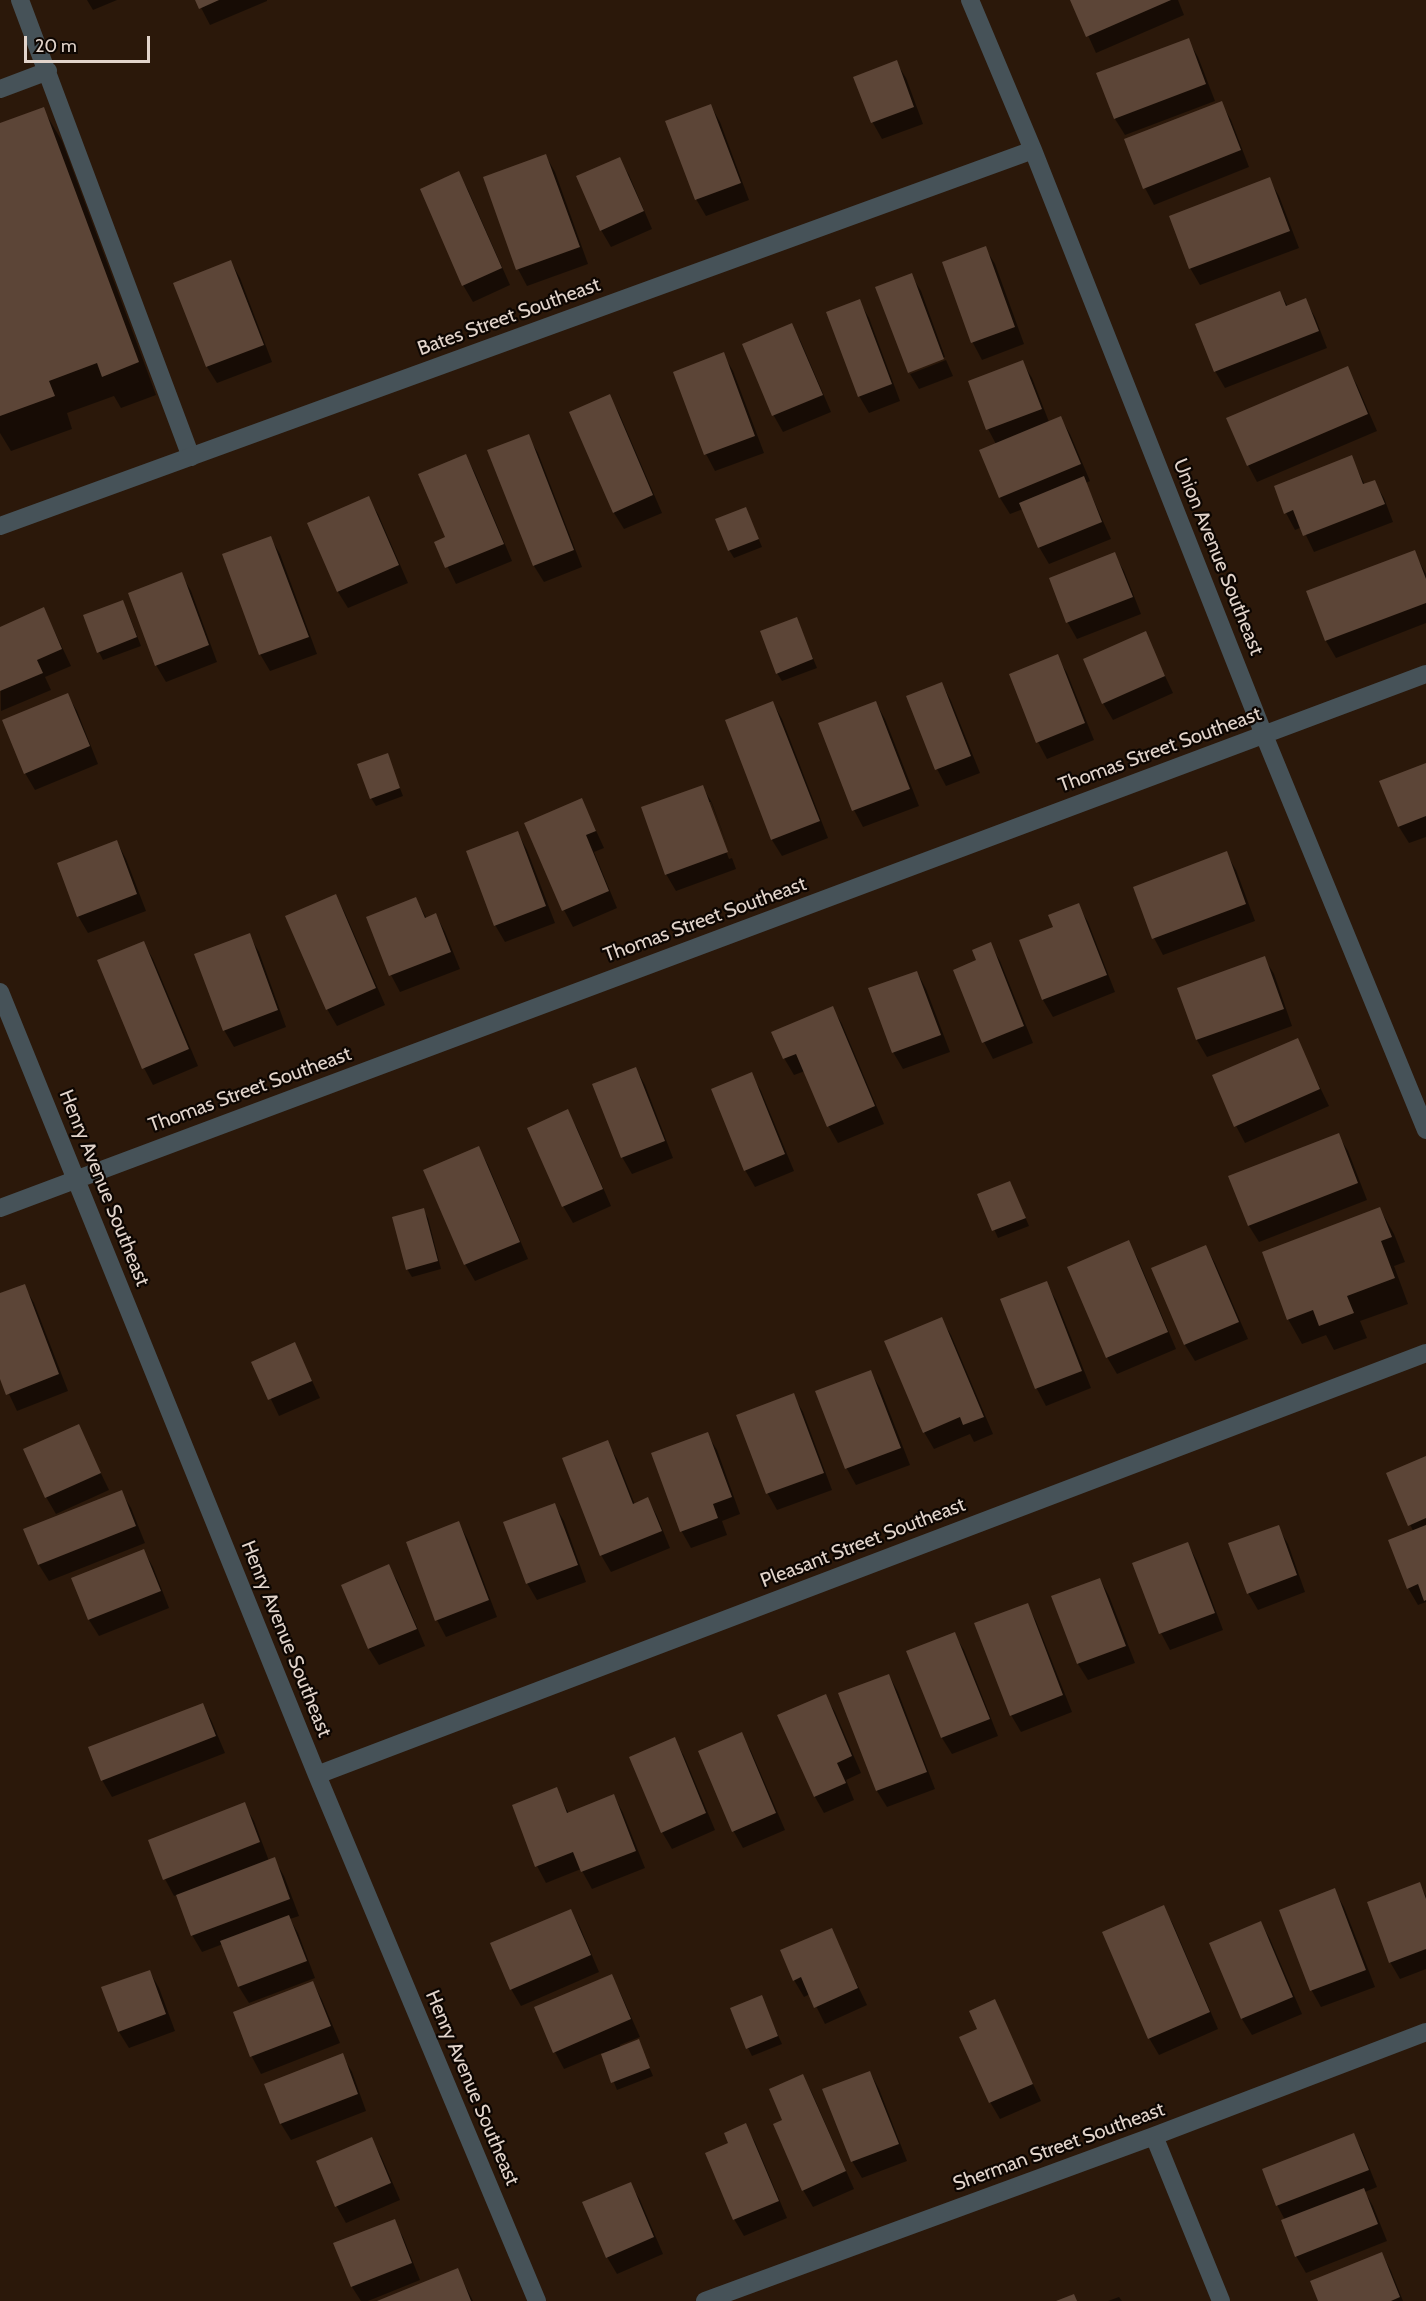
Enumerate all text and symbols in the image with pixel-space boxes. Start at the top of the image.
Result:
scale bar [27,24,153,62]
text: 20 m [35,35,77,57]
street label: Bates Street Southeast [414,273,604,361]
street label: Union Avenue Southeast [1168,455,1268,659]
street label: Thomas Street Southeast [1055,702,1265,798]
street label: Thomas Street Southeast [600,872,810,968]
street label: Thomas Street Southeast [145,1042,355,1138]
street label: Henry Avenue Southeast [54,1086,154,1290]
street label: Pleasant Street Southeast [757,1493,969,1593]
street label: Henry Avenue Southeast [236,1537,336,1741]
street label: Henry Avenue Southeast [420,1987,524,2189]
street label: Sherman Street Southeast [950,2098,1168,2196]

